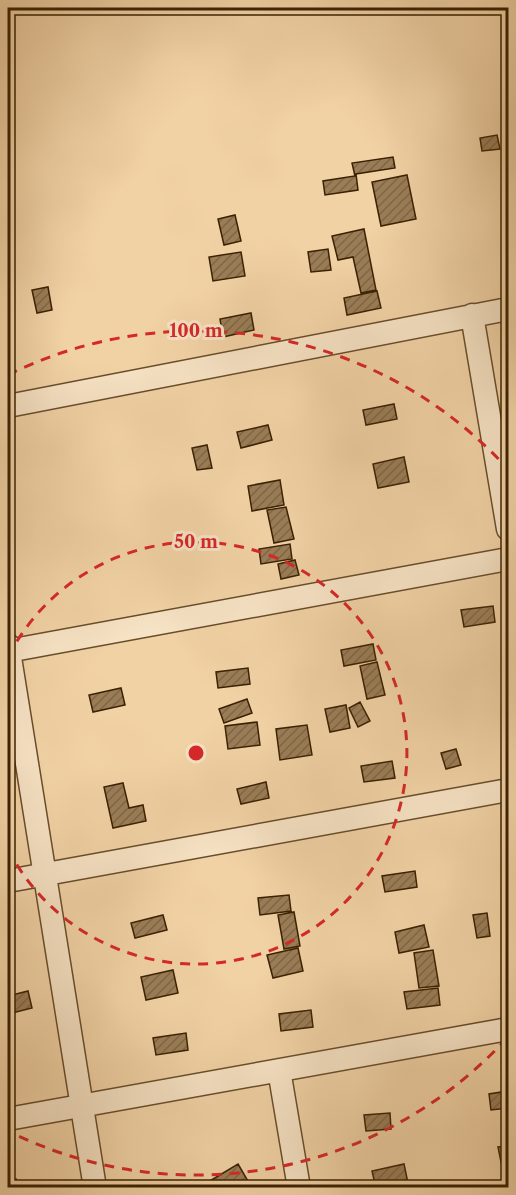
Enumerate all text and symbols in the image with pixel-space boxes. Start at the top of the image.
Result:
text: 100 m [169,320,223,342]
text: 50 m [174,531,218,553]
centre of rings [186,743,206,763]

